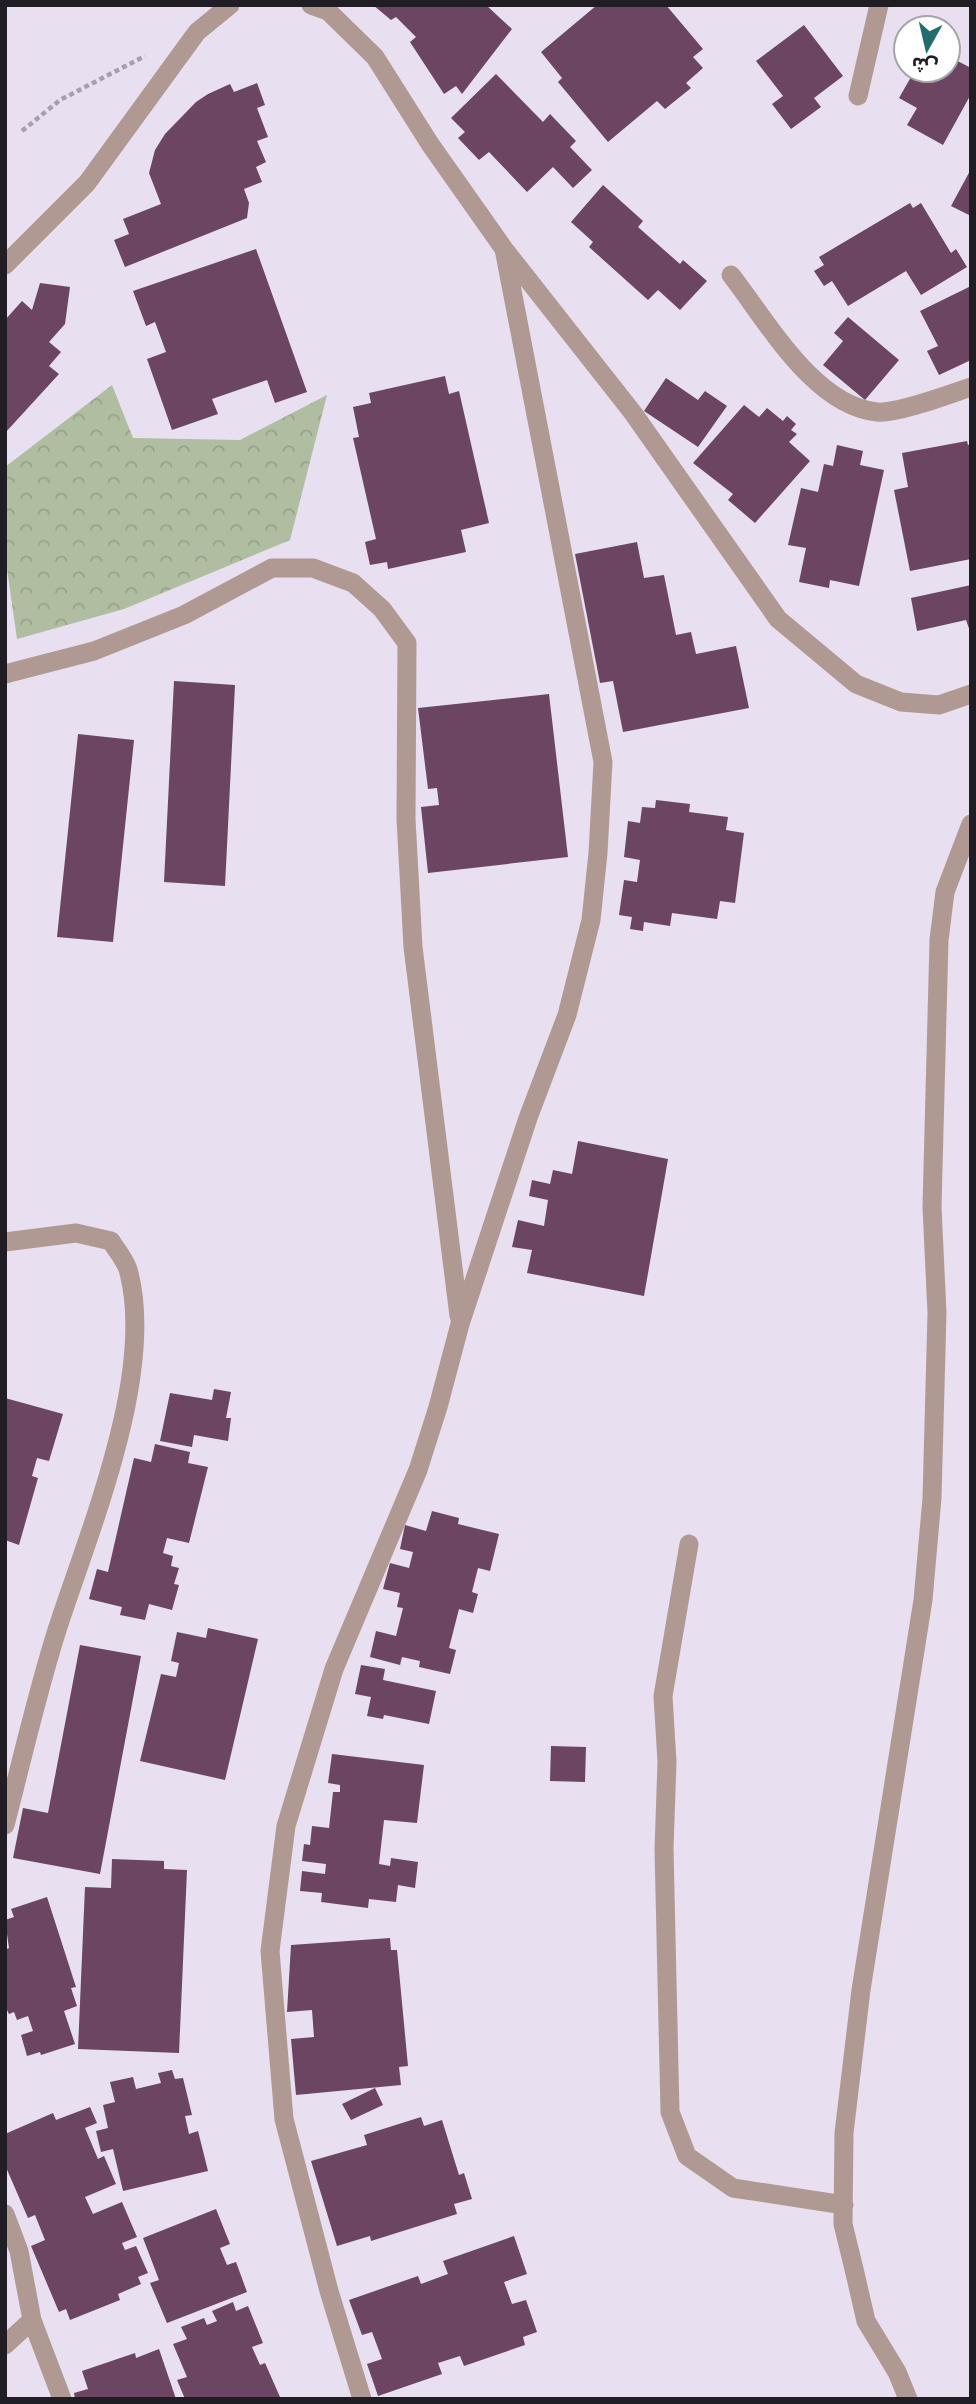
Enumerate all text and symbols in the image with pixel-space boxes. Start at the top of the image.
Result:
north arrow [892,14,962,84]
text: ش [910,52,939,80]

